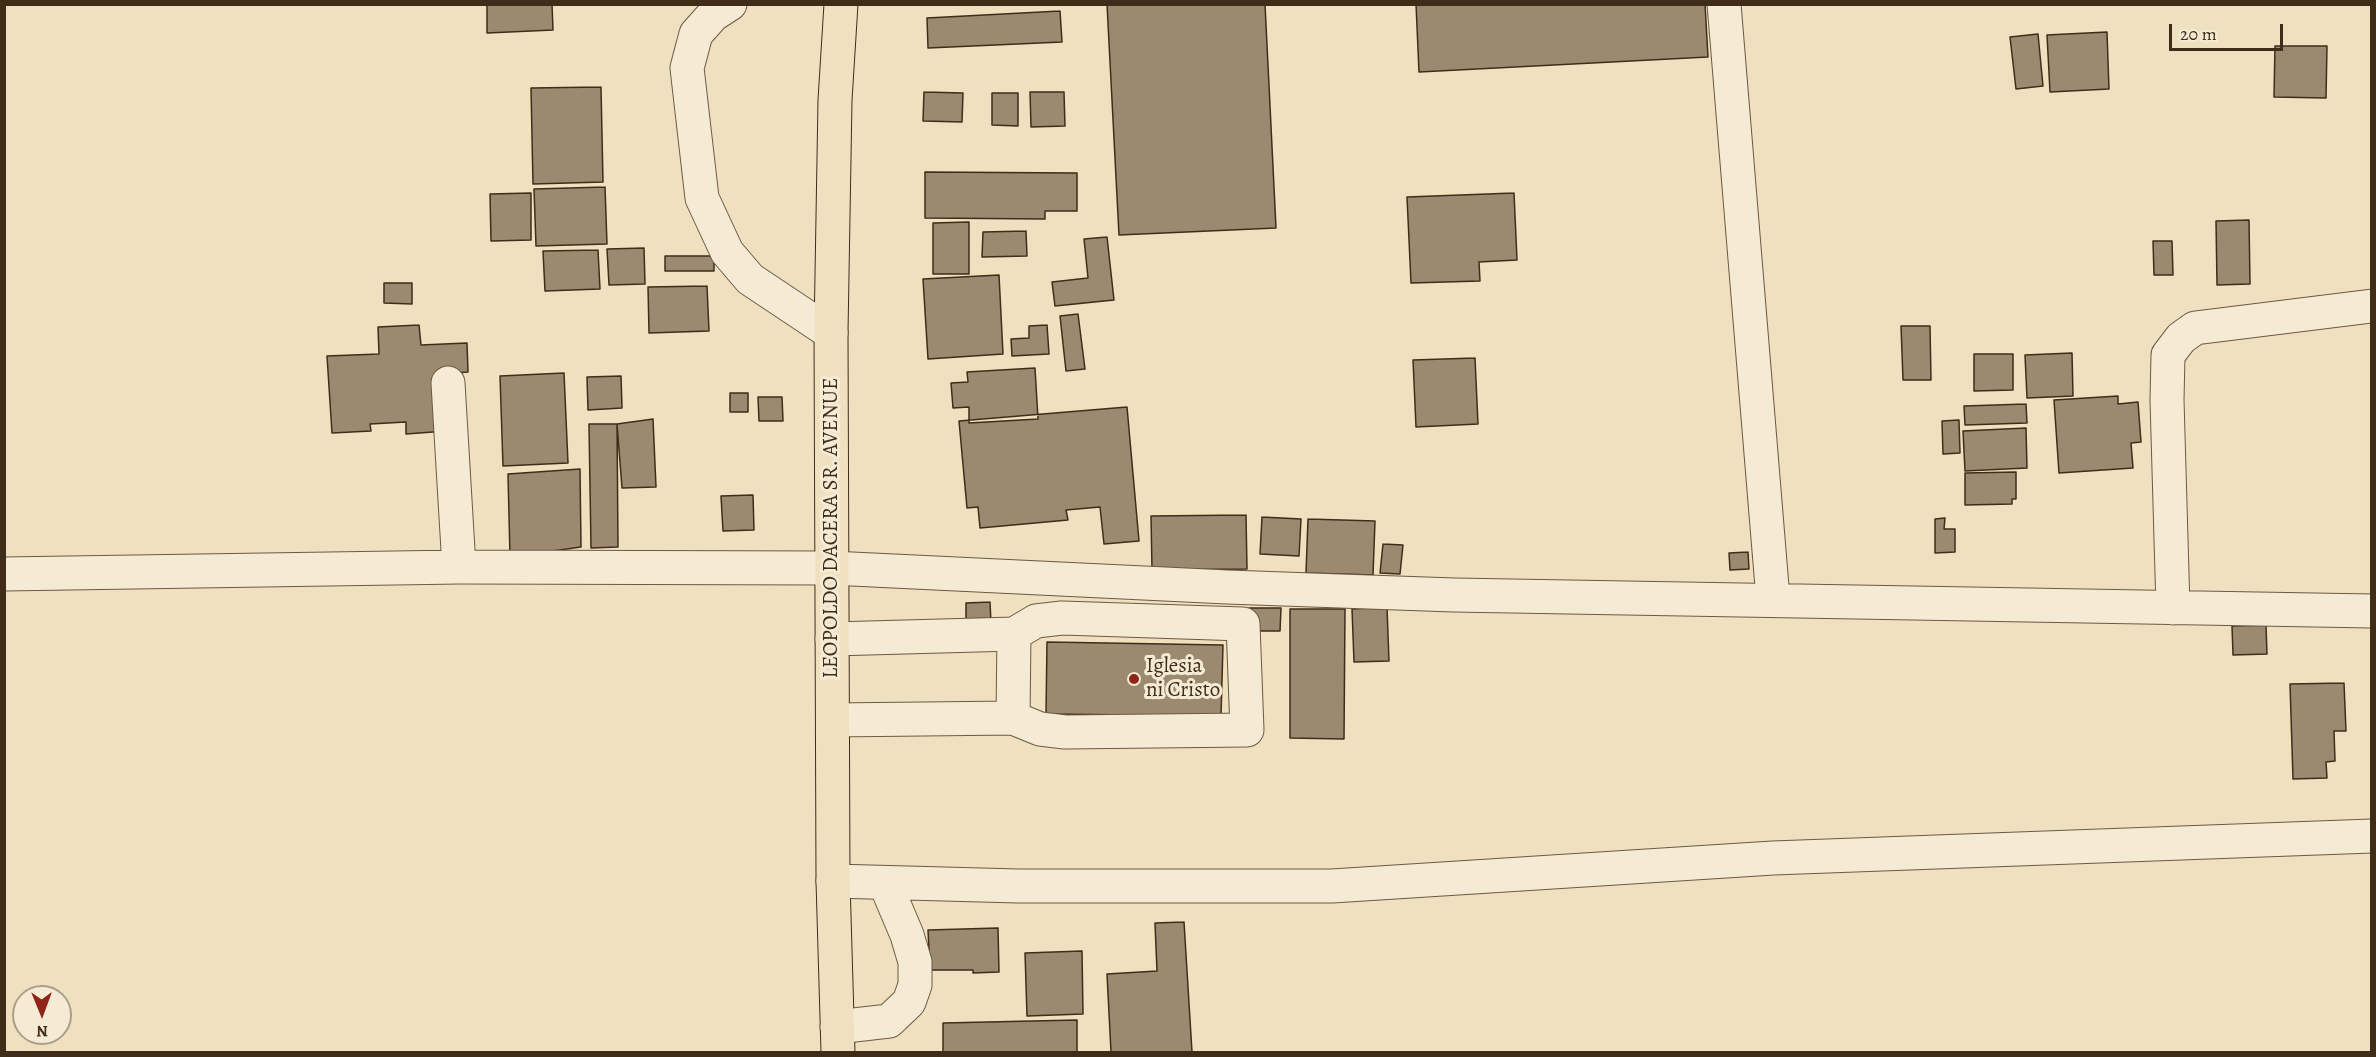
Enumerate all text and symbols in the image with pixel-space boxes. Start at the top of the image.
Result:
scale bar [2172,12,2286,50]
text: 20 m [2180,22,2217,46]
street label: LEOPOLDO DACERA SR. AVENUE [819,378,845,678]
place label: Iglesia ni Cristo [1146,654,1220,704]
marker: Iglesia ni Cristo [1127,672,1141,686]
north arrow [12,985,72,1045]
text: N [36,1020,48,1042]

